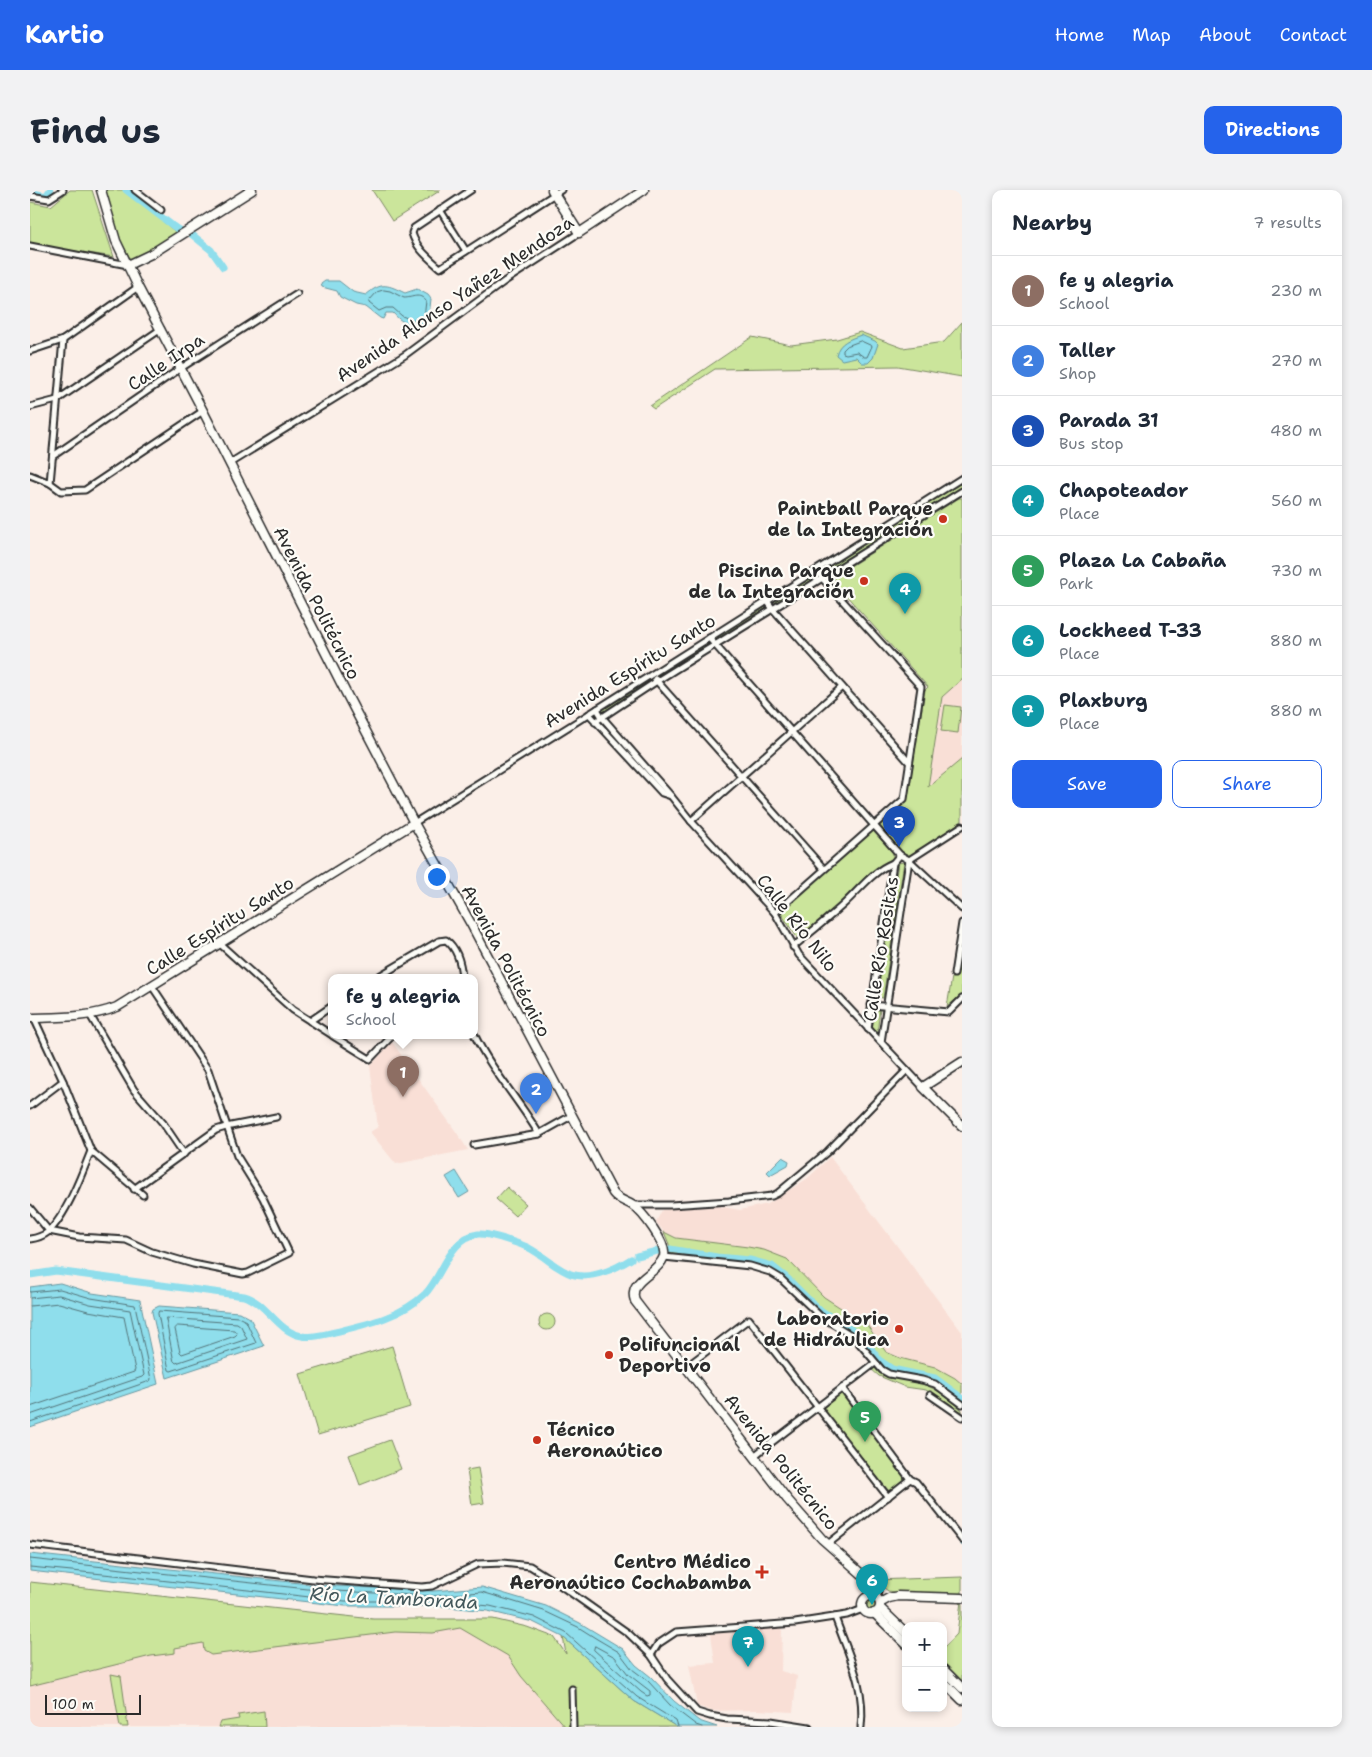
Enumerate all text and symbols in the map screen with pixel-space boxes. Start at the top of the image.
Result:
text: Kartio [25,19,104,51]
text: Home [1055,23,1104,47]
text: Map [1132,23,1171,47]
text: About [1199,23,1252,47]
text: Contact [1280,23,1347,47]
button: Directions [1204,106,1342,154]
text: Find us [30,107,161,154]
text: Nearby [1012,209,1092,237]
street label: Avenida Alonso Yañez Mendoza [332,210,578,388]
text: 7 results [1253,212,1322,233]
text: fe y alegria [1059,268,1173,293]
text: 1 [1024,280,1032,301]
text: 230 m [1270,280,1322,301]
text: School [1059,293,1109,314]
street label: Calle Irpa [123,328,209,396]
text: Taller [1059,338,1116,363]
text: 2 [1022,350,1034,371]
text: 270 m [1271,350,1322,371]
text: Shop [1059,363,1096,384]
text: Parada 31 [1059,408,1159,433]
text: 3 [1022,420,1034,441]
text: 480 m [1270,420,1322,441]
text: Bus stop [1059,433,1124,454]
text: Chapoteador [1059,478,1189,503]
text: 4 [1022,490,1034,511]
text: 560 m [1271,490,1322,511]
place label: Paintball Parque de la Integración [767,497,933,542]
text: Place [1059,503,1100,524]
marker: Paintball Parque de la Integración [937,513,949,525]
street label: Avenida Politécnico [268,522,366,684]
text: Plaza La Cabaña [1059,548,1226,573]
place label: Piscina Parque de la Integración [688,559,854,604]
text: 5 [1023,560,1033,581]
text: 730 m [1271,560,1322,581]
pin: 4 [889,573,921,614]
text: Park [1059,573,1093,594]
marker: Piscina Parque de la Integración [858,575,870,587]
street label: Avenida Espíritu Santo [540,608,720,734]
text: Lockheed T-33 [1059,618,1202,643]
text: 6 [1022,630,1034,651]
text: 880 m [1270,630,1322,651]
text: Place [1059,643,1100,664]
text: Plaxburg [1059,688,1148,713]
text: 7 [1022,700,1034,721]
text: 880 m [1270,700,1322,721]
text: Place [1059,713,1100,734]
button: Save [1012,760,1162,808]
button: Share [1172,760,1322,808]
pin: 3 [883,806,915,847]
your location [424,864,450,890]
street label: Calle Río Nilo [751,869,843,977]
street label: Calle Espíritu Santo [142,871,298,981]
street label: Calle Río Rositas [858,875,904,1023]
street label: Avenida Politécnico [456,881,556,1041]
popup [328,974,478,1039]
text: fe y alegria [346,984,460,1009]
text: School [346,1009,396,1030]
pin: 1 [387,1056,419,1097]
pin: 2 [520,1073,552,1114]
place label: Laboratorio de Hidráulica [764,1307,890,1352]
marker: Laboratorio de Hidráulica [893,1323,905,1335]
place label: Polifuncional Deportivo [619,1333,740,1378]
marker: Polifuncional Deportivo [603,1349,615,1361]
street label: Avenida Politécnico [719,1389,843,1535]
pin: 5 [849,1401,881,1442]
place label: Técnico Aeronaútico [547,1418,663,1463]
marker: Técnico Aeronaútico [531,1434,543,1446]
place label: Centro Médico Aeronaútico Cochabamba [510,1550,752,1595]
pin: 6 [856,1564,888,1605]
marker: Centro Médico Aeronaútico Cochabamba [755,1565,769,1579]
water label: Río La Tamborada [309,1581,479,1615]
map controls [902,1622,947,1712]
button: + [902,1622,947,1667]
pin: 7 [732,1626,764,1667]
button: − [902,1667,947,1712]
scale bar [45,1692,141,1715]
text: 100 m [52,1695,94,1713]

